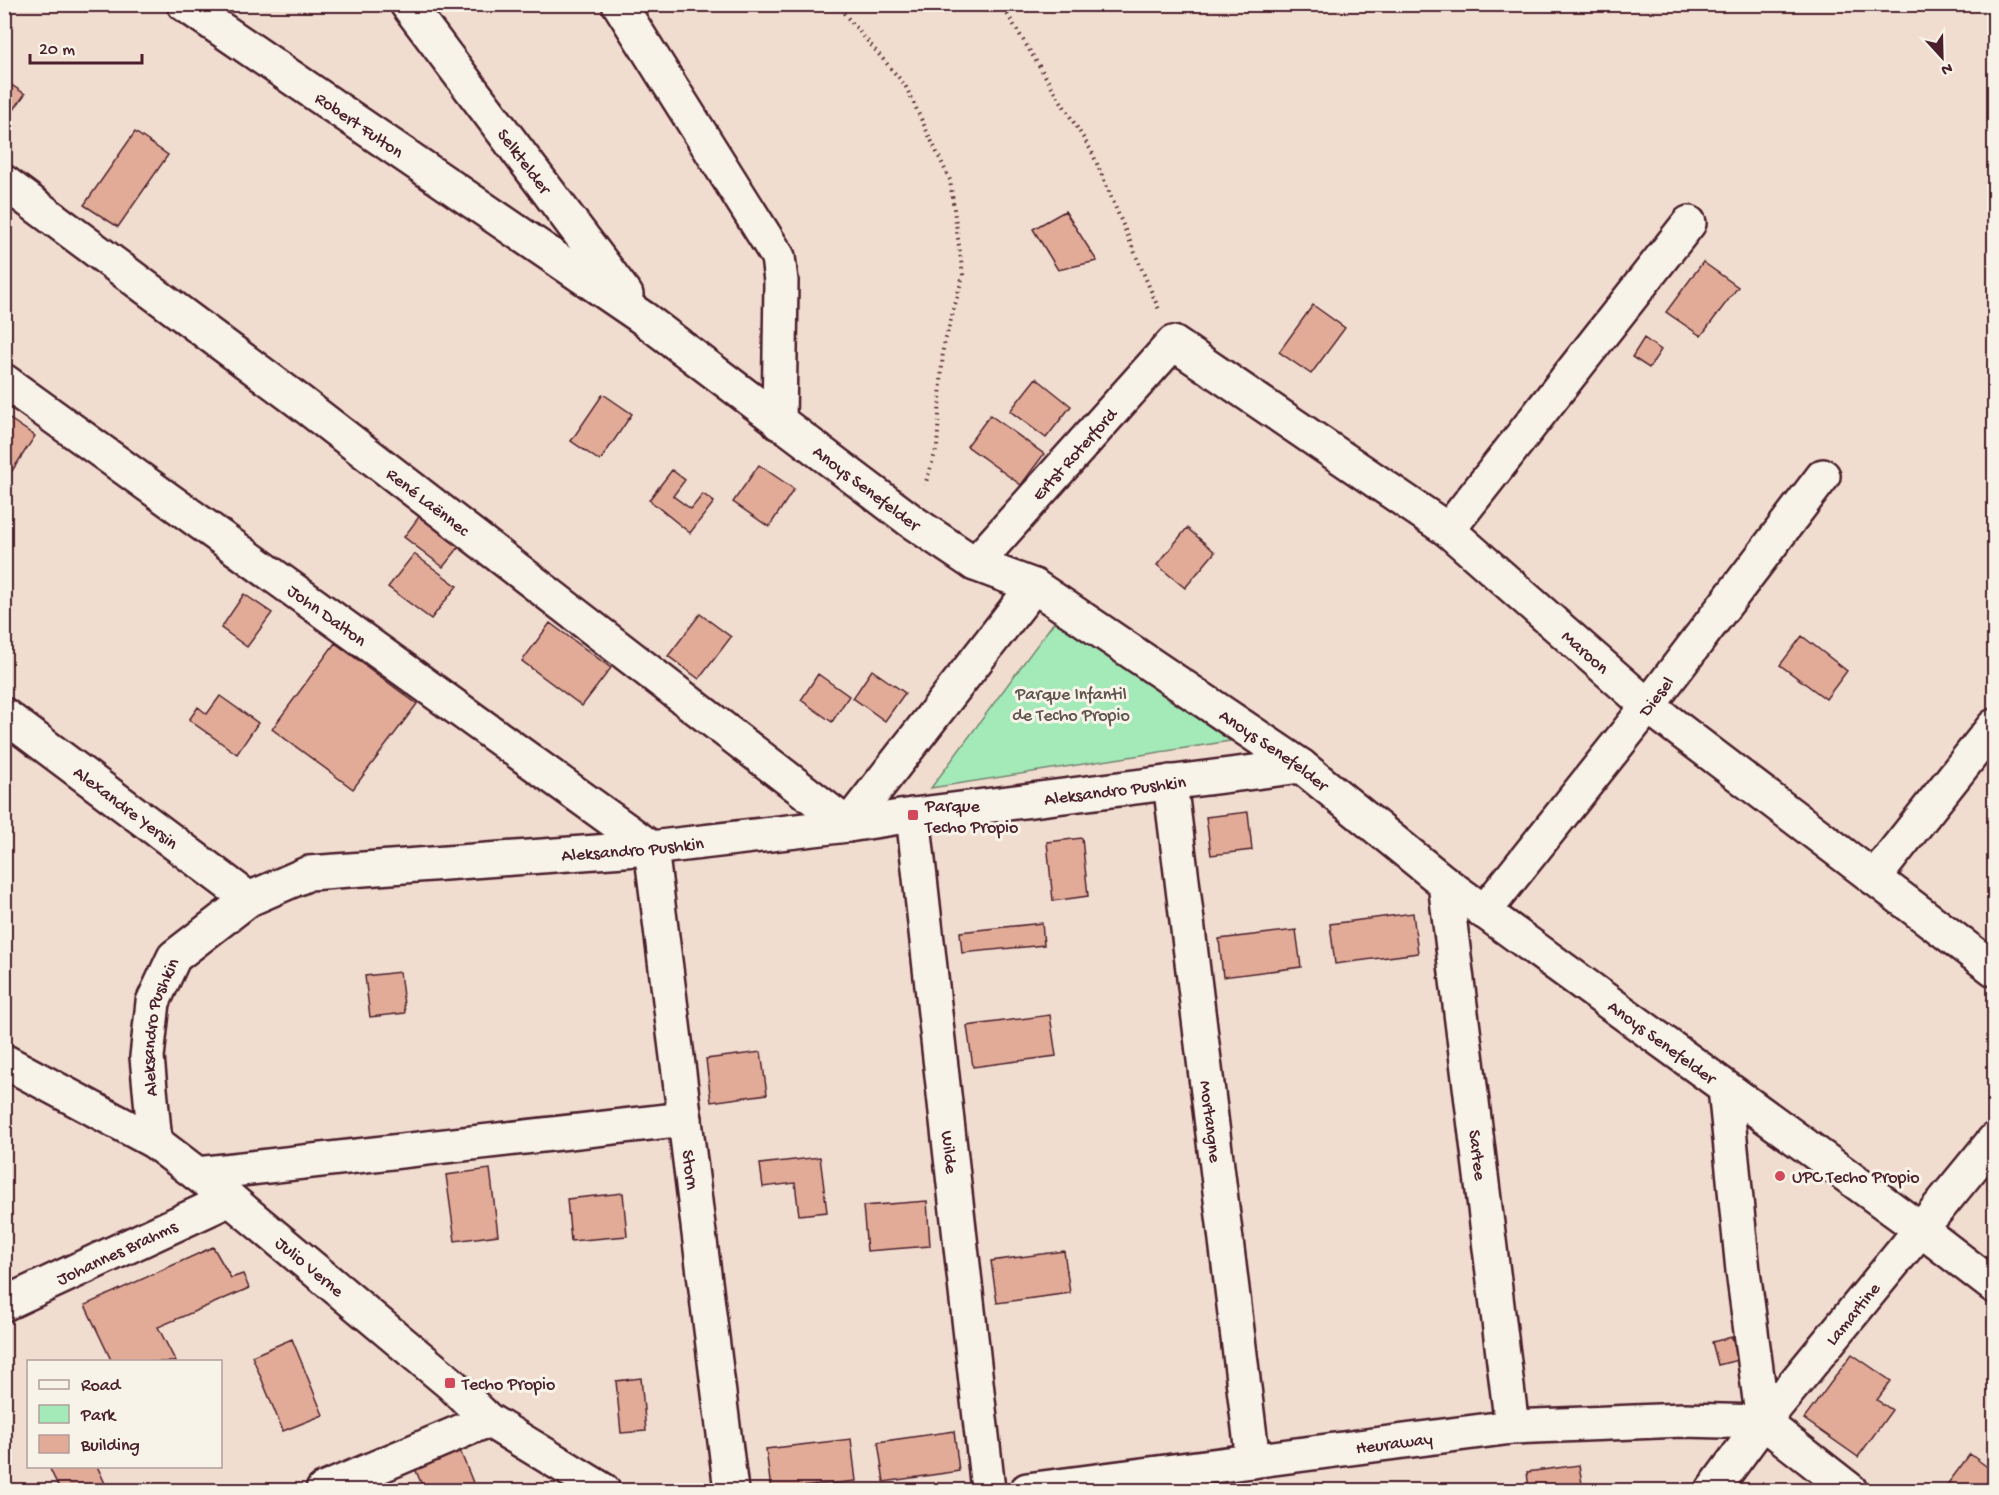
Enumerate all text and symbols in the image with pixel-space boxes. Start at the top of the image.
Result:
scale bar [30,27,142,65]
north arrow [1912,27,1972,87]
text: 20 m [39,40,75,61]
text: N [1937,57,1955,79]
street label: Robert Fulton [310,89,407,164]
street label: Selktelder [491,125,555,200]
street label: Ertst Roterford [1029,404,1123,506]
street label: Anoys Senefelder [808,442,924,538]
street label: René Laënnec [381,464,473,542]
street label: John Dalton [282,581,370,652]
street label: Maroon [1556,627,1613,680]
street label: Diesel [1635,673,1680,722]
park label: Parque Infantil de Techo Propio [1012,685,1130,727]
street label: Anoys Senefelder [1214,706,1333,798]
street label: Alexandre Yersin [68,763,182,855]
street label: Aleksandro Pushkin [1043,773,1188,811]
place label: Parque Techo Propio [924,797,1018,839]
marker: Parque Techo Propio [906,808,920,822]
street label: Aleksandro Pushkin [561,834,706,868]
street label: Aleksandro Pushkin [139,955,185,1097]
street label: Anoys Senefelder [1603,997,1721,1091]
street label: Mortangne [1194,1080,1225,1165]
street label: Sartee [1462,1129,1490,1182]
street label: Wilde [935,1130,961,1175]
street label: Storn [676,1149,702,1191]
place label: UPC Techo Propio [1792,1168,1920,1189]
marker: UPC Techo Propio [1773,1169,1787,1183]
street label: Johannes Brahms [54,1216,182,1291]
street label: Julio Verne [270,1233,348,1303]
street label: Lamartine [1822,1279,1886,1350]
legend [27,1360,222,1468]
place label: Techo Propio [461,1375,555,1396]
text: Road [81,1376,122,1397]
marker: Techo Propio [443,1376,457,1390]
text: Park [80,1406,117,1427]
street label: Heuraway [1355,1429,1434,1460]
text: Building [80,1436,140,1457]

